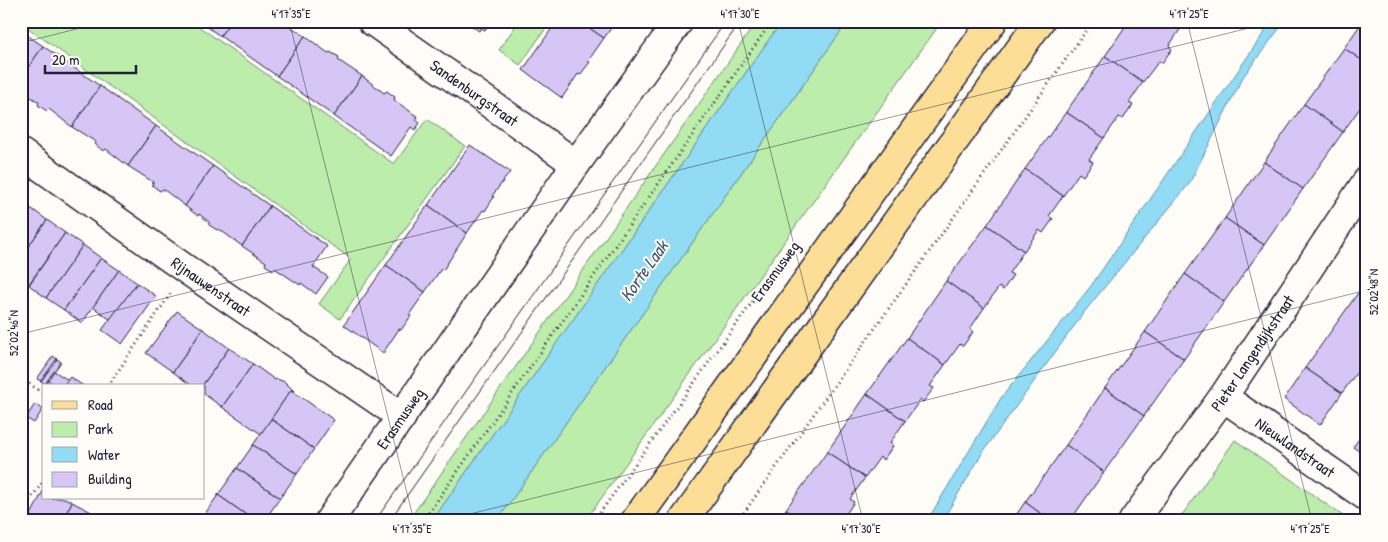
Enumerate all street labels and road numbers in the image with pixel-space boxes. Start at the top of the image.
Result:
street label: Sandenburgstraat [426,54,523,132]
street label: Erasmusweg [746,236,804,306]
street label: Rijnauwenstraat [167,251,255,321]
street label: Pieter Langendijkstraat [1205,290,1299,416]
street label: Erasmusweg [371,383,429,453]
street label: Nieuwlandstraat [1251,412,1340,483]

